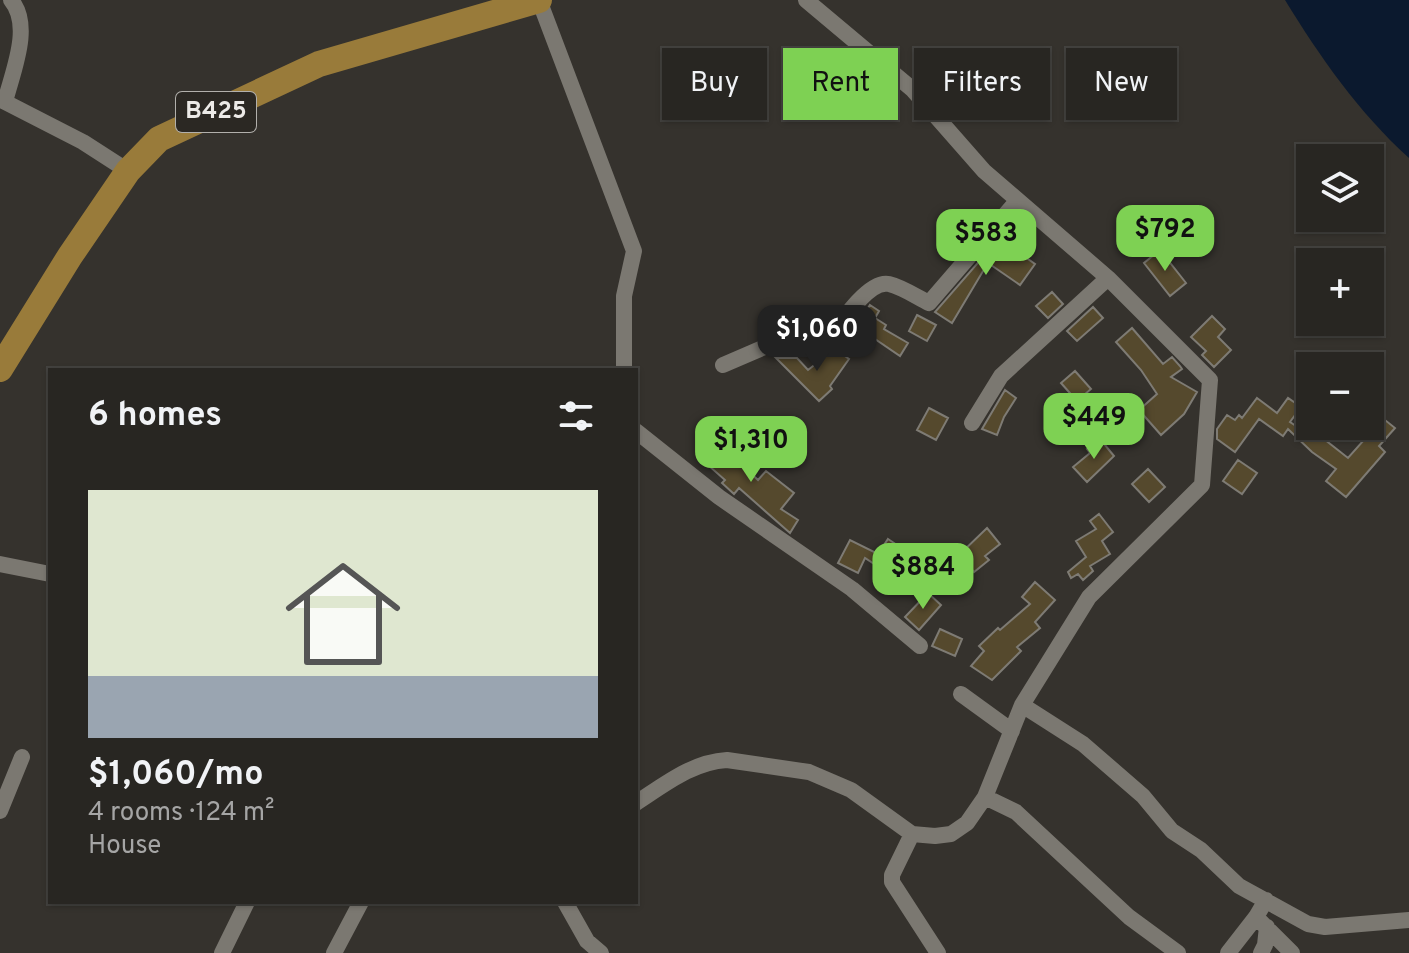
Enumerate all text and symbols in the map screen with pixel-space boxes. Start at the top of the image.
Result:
chip: Buy [662,48,767,120]
chip: Rent [783,48,898,120]
chip: Filters [914,48,1050,120]
chip: New [1066,48,1177,120]
road number: B425 [176,92,256,132]
map controls [1296,144,1384,440]
button: layers [1296,144,1384,232]
pin: $792 [1118,205,1212,273]
pin: $583 [939,209,1033,277]
text: $792 [1134,214,1196,247]
text: $583 [954,218,1018,251]
button: + [1296,248,1384,336]
pin: $1,060 [752,305,882,373]
text: $1,060 [776,314,859,347]
button: − [1296,352,1384,440]
pin: $449 [1047,393,1141,461]
icon: filters [554,394,598,438]
text: 6 homes [88,395,222,438]
text: $449 [1061,402,1127,435]
pin: $1,310 [686,416,816,484]
text: $1,310 [713,425,789,458]
icon: home [271,542,415,686]
pin: $884 [876,543,970,611]
text: $884 [890,552,956,585]
text: $1,060/mo [88,754,264,797]
text: 4 rooms · 124 m² [88,797,275,830]
text: House [88,830,161,863]

